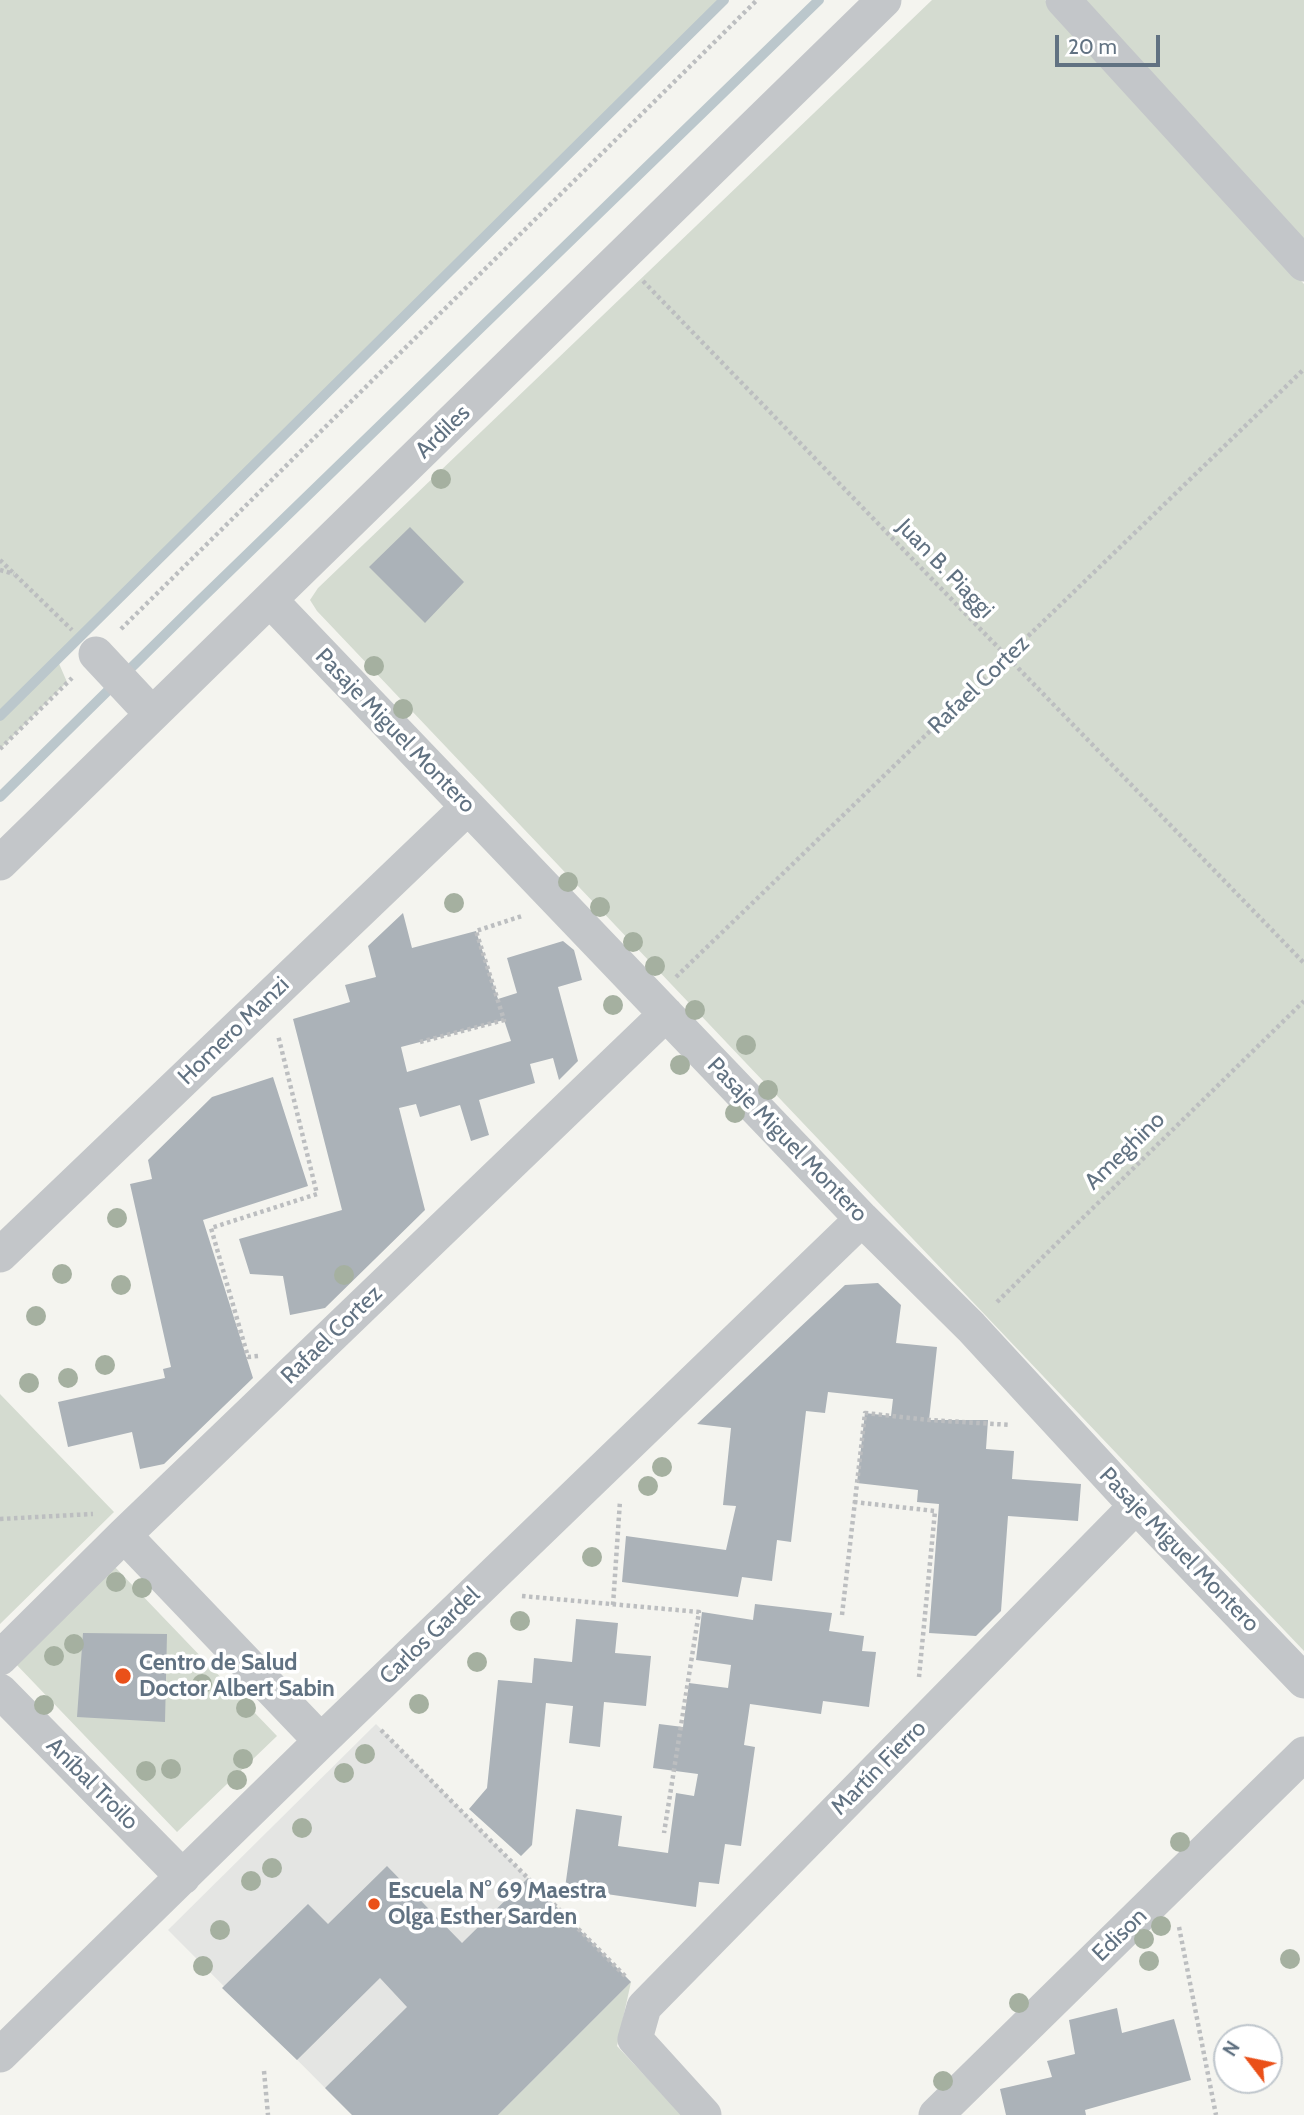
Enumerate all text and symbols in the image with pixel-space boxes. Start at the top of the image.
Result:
scale bar [1059,21,1164,65]
text: 20 m [1068,34,1117,59]
street label: Ardiles [410,399,476,465]
street label: Juan B. Piaggi [891,514,999,624]
street label: Rafael Cortez [923,630,1035,740]
street label: Pasaje Miguel Montero [309,643,481,819]
street label: Homero Manzi [173,971,295,1091]
street label: Pasaje Miguel Montero [701,1052,873,1228]
street label: Ameghino [1079,1106,1171,1196]
street label: Rafael Cortez [276,1280,388,1390]
street label: Pasaje Miguel Montero [1093,1462,1265,1638]
street label: Carlos Gardel [374,1581,486,1691]
place label: Centro de Salud Doctor Albert Sabin [139,1649,335,1703]
marker: Centro de Salud Doctor Albert Sabin [113,1666,133,1686]
street label: Martín Fierro [826,1715,932,1821]
street label: Aníbal Troilo [40,1732,144,1836]
place label: Escuela N° 69 Maestra Olga Esther Sarden [388,1877,606,1931]
marker: Escuela N° 69 Maestra Olga Esther Sarden [366,1896,382,1912]
street label: Edison [1087,1902,1153,1968]
north arrow [1213,2024,1283,2094]
text: N [1218,2037,1245,2060]

